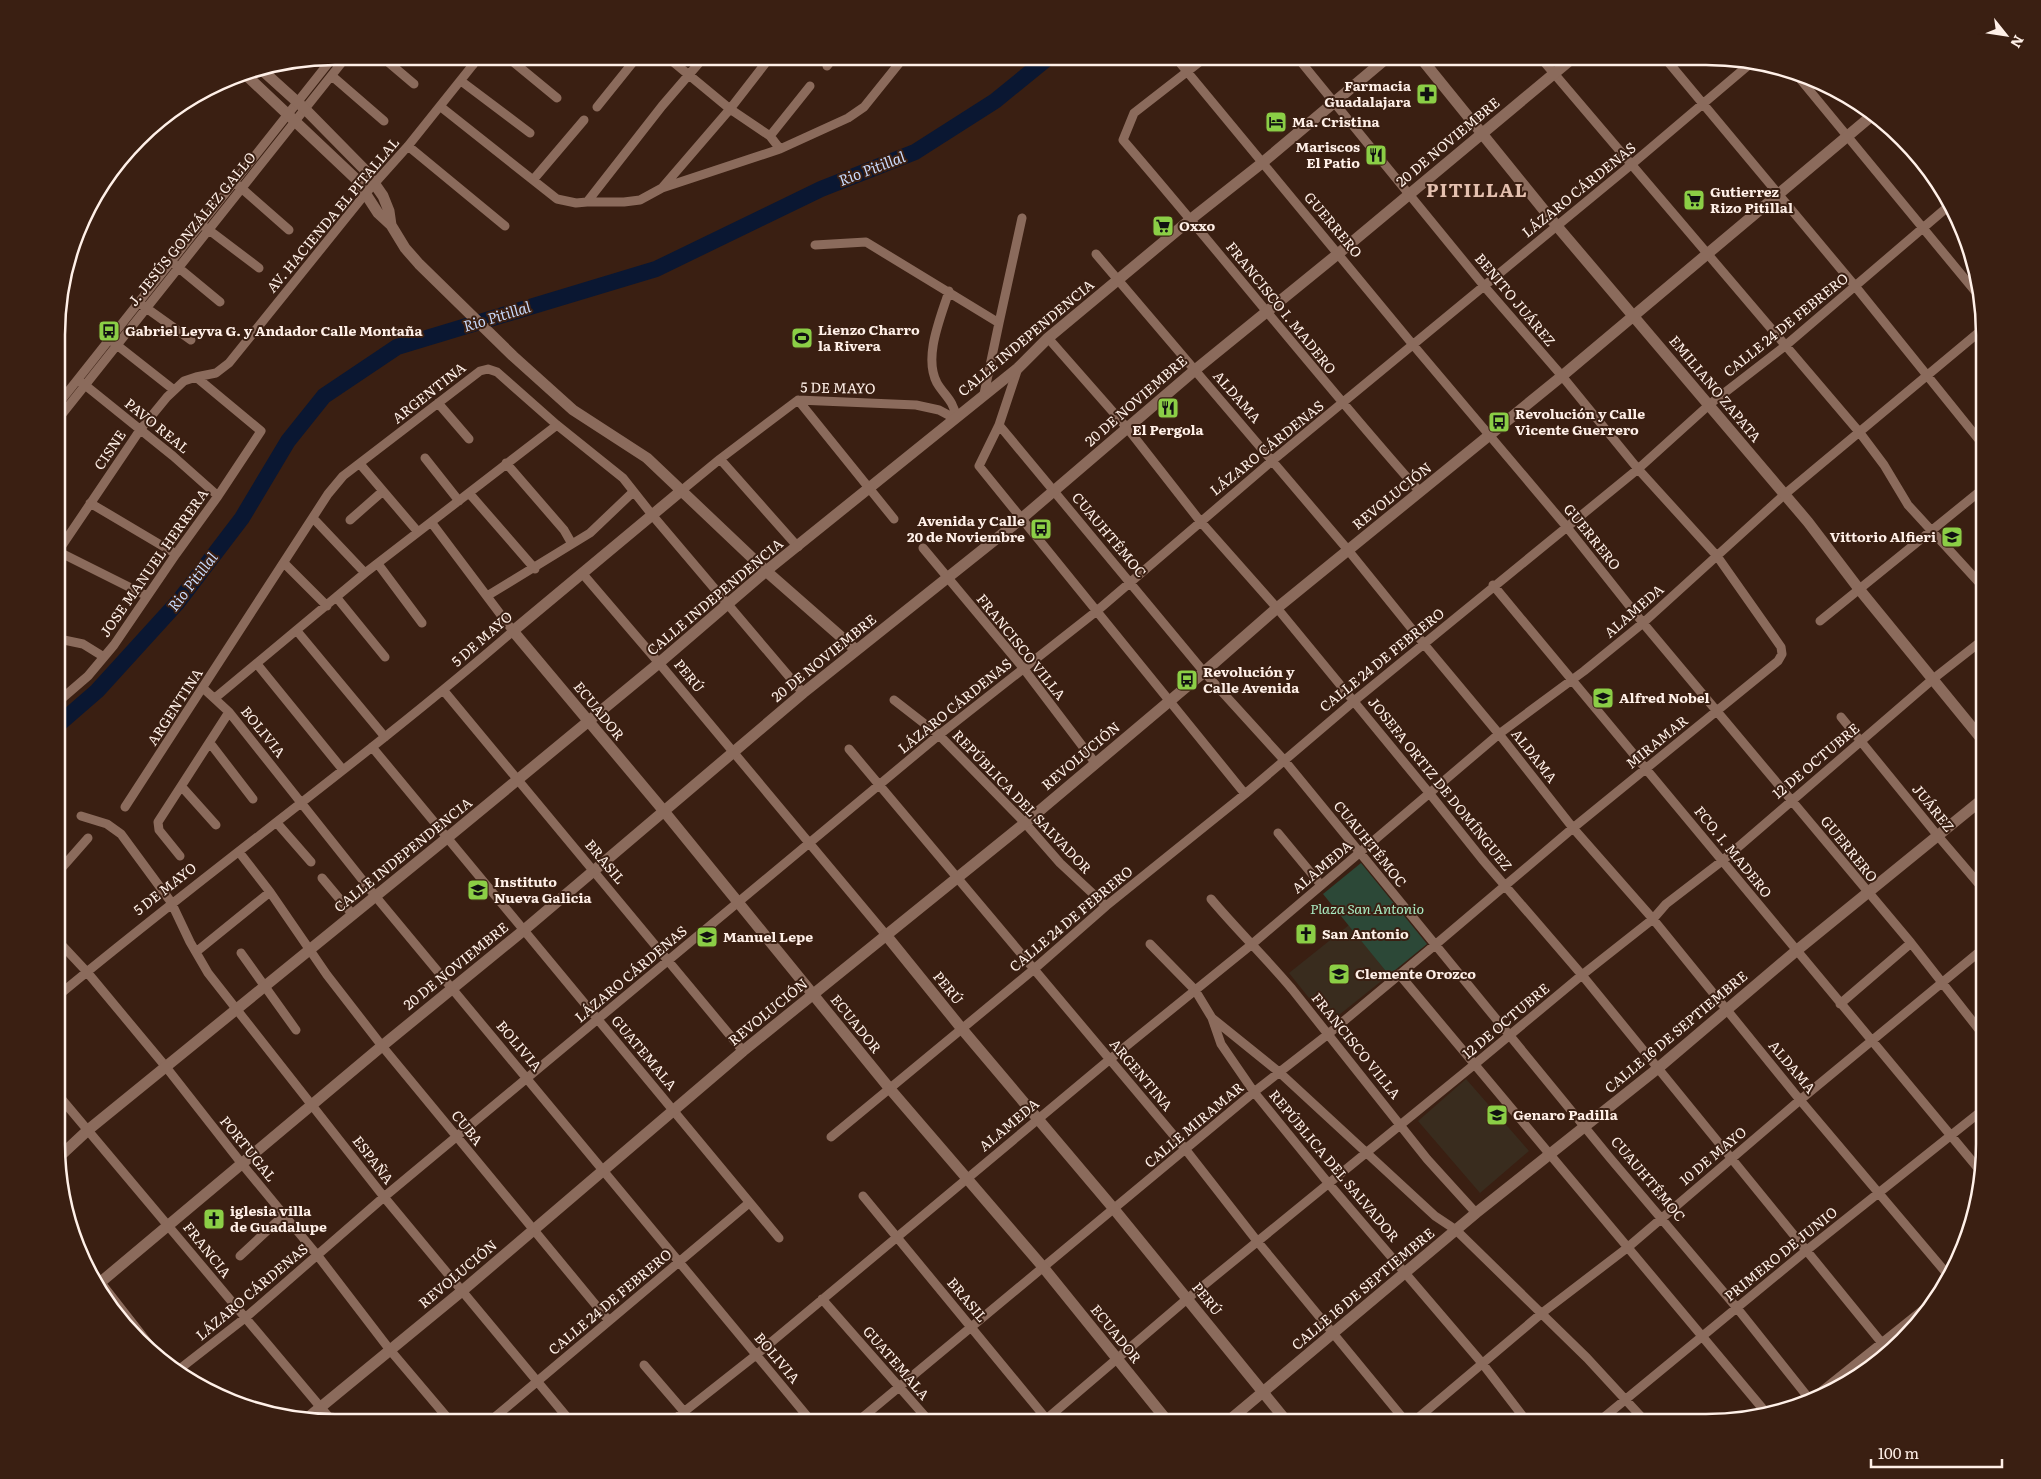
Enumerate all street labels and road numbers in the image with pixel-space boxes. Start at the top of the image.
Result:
street label: 20 DE NOVIEMBRE [1391,92,1503,191]
street label: AV. HACIENDA EL PITALLAL [261,132,403,296]
street label: LÁZARO CÁRDENAS [1517,137,1639,241]
street label: J. JESÚS GONZÁLEZ GALLO [123,147,260,310]
street label: GUERRERO [1300,187,1367,262]
street label: FRANCISCO I. MADERO [1222,237,1341,378]
street label: BENITO JUÁREZ [1471,249,1561,350]
street label: CALLE 24 DE FEBRERO [1719,268,1852,381]
street label: CALLE INDEPENDENCIA [953,274,1098,400]
street label: EMILIANO ZAPATA [1665,331,1767,447]
street label: 20 DE NOVIEMBRE [1080,350,1191,450]
street label: ARGENTINA [387,357,470,427]
street label: ALDAMA [1209,366,1267,428]
street label: 5 DE MAYO [800,376,876,398]
street label: PAVO REAL [121,393,194,458]
street label: LÁZARO CÁRDENAS [1205,395,1327,499]
street label: CISNE [88,425,130,473]
street label: REVOLUCIÓN [1347,457,1435,533]
street label: JOSE MANUEL HERRERA [94,484,212,641]
street label: CUAUHTÉMOC [1068,487,1152,582]
street label: GUERRERO [1560,499,1626,574]
street label: CALLE INDEPENDENCIA [642,533,787,659]
street label: ALAMEDA [1599,578,1668,642]
street label: FRANCISCO VILLA [973,589,1071,704]
street label: CALLE 24 DE FEBRERO [1315,603,1448,716]
street label: 5 DE MAYO [446,606,516,670]
street label: 20 DE NOVIEMBRE [767,609,880,706]
street label: LÁZARO CÁRDENAS [893,653,1015,757]
street label: PERÚ [670,654,710,696]
street label: ARGENTINA [142,663,207,749]
street label: ECUADOR [570,677,630,744]
street label: JOSEFA ORTIZ DE DOMÍNGUEZ [1364,692,1517,875]
street label: BOLIVIA [237,701,291,762]
street label: MIRAMAR [1621,710,1692,773]
street label: REVOLUCIÓN [1037,716,1124,794]
street label: 12 DE OCTUBRE [1768,718,1863,803]
street label: ALDAMA [1507,724,1563,787]
street label: REPÚBLICA DEL SALVADOR [949,725,1097,878]
street label: JUÁREZ [1908,779,1959,836]
street label: CALLE INDEPENDENCIA [329,792,476,916]
street label: CUAUHTÉMOC [1330,796,1412,891]
street label: FCO. I. MADERO [1690,801,1777,902]
street label: GUERRERO [1817,811,1883,886]
street label: BRASIL [581,835,630,888]
street label: ALAMEDA [1287,835,1356,897]
street label: 5 DE MAYO [129,857,200,919]
street label: CALLE 24 DE FEBRERO [1004,861,1136,976]
street label: 20 DE NOVIEMBRE [399,917,512,1014]
street label: LÁZARO CÁRDENAS [570,920,691,1026]
street label: CALLE 16 DE SEPTIEMBRE [1600,965,1751,1097]
street label: PERÚ [929,966,969,1008]
street label: REVOLUCIÓN [723,973,811,1049]
street label: 12 DE OCTUBRE [1458,978,1553,1063]
street label: FRANCISCO VILLA [1308,988,1406,1103]
street label: ECUADOR [827,990,887,1057]
street label: GUATEMALA [607,1011,683,1095]
street label: BOLIVIA [493,1016,547,1076]
street label: ARGENTINA [1106,1034,1178,1115]
street label: ALDAMA [1765,1035,1821,1098]
street label: CALLE MIRAMAR [1139,1077,1247,1172]
street label: REPÚBLICA DEL SALVADOR [1265,1085,1404,1246]
street label: ALAMEDA [974,1093,1043,1155]
street label: CUBA [447,1105,489,1150]
street label: PORTUGAL [216,1111,282,1186]
street label: 10 DE MAYO [1675,1121,1750,1189]
street label: ESPAÑA [349,1131,399,1188]
street label: CUAUHTÉMOC [1607,1131,1691,1226]
street label: PRIMERO DE JUNIO [1720,1201,1841,1305]
street label: FRANCIA [179,1217,237,1282]
street label: CALLE 16 DE SEPTIEMBRE [1287,1222,1438,1354]
street label: REVOLUCIÓN [414,1234,501,1312]
street label: LÁZARO CÁRDENAS [191,1238,312,1344]
street label: CALLE 24 DE FEBRERO [543,1244,675,1359]
street label: BRASIL [943,1273,992,1326]
street label: PERÚ [1188,1277,1228,1319]
street label: ECUADOR [1087,1300,1147,1367]
street label: GUATEMALA [859,1321,935,1404]
street label: BOLIVIA [751,1328,805,1388]

